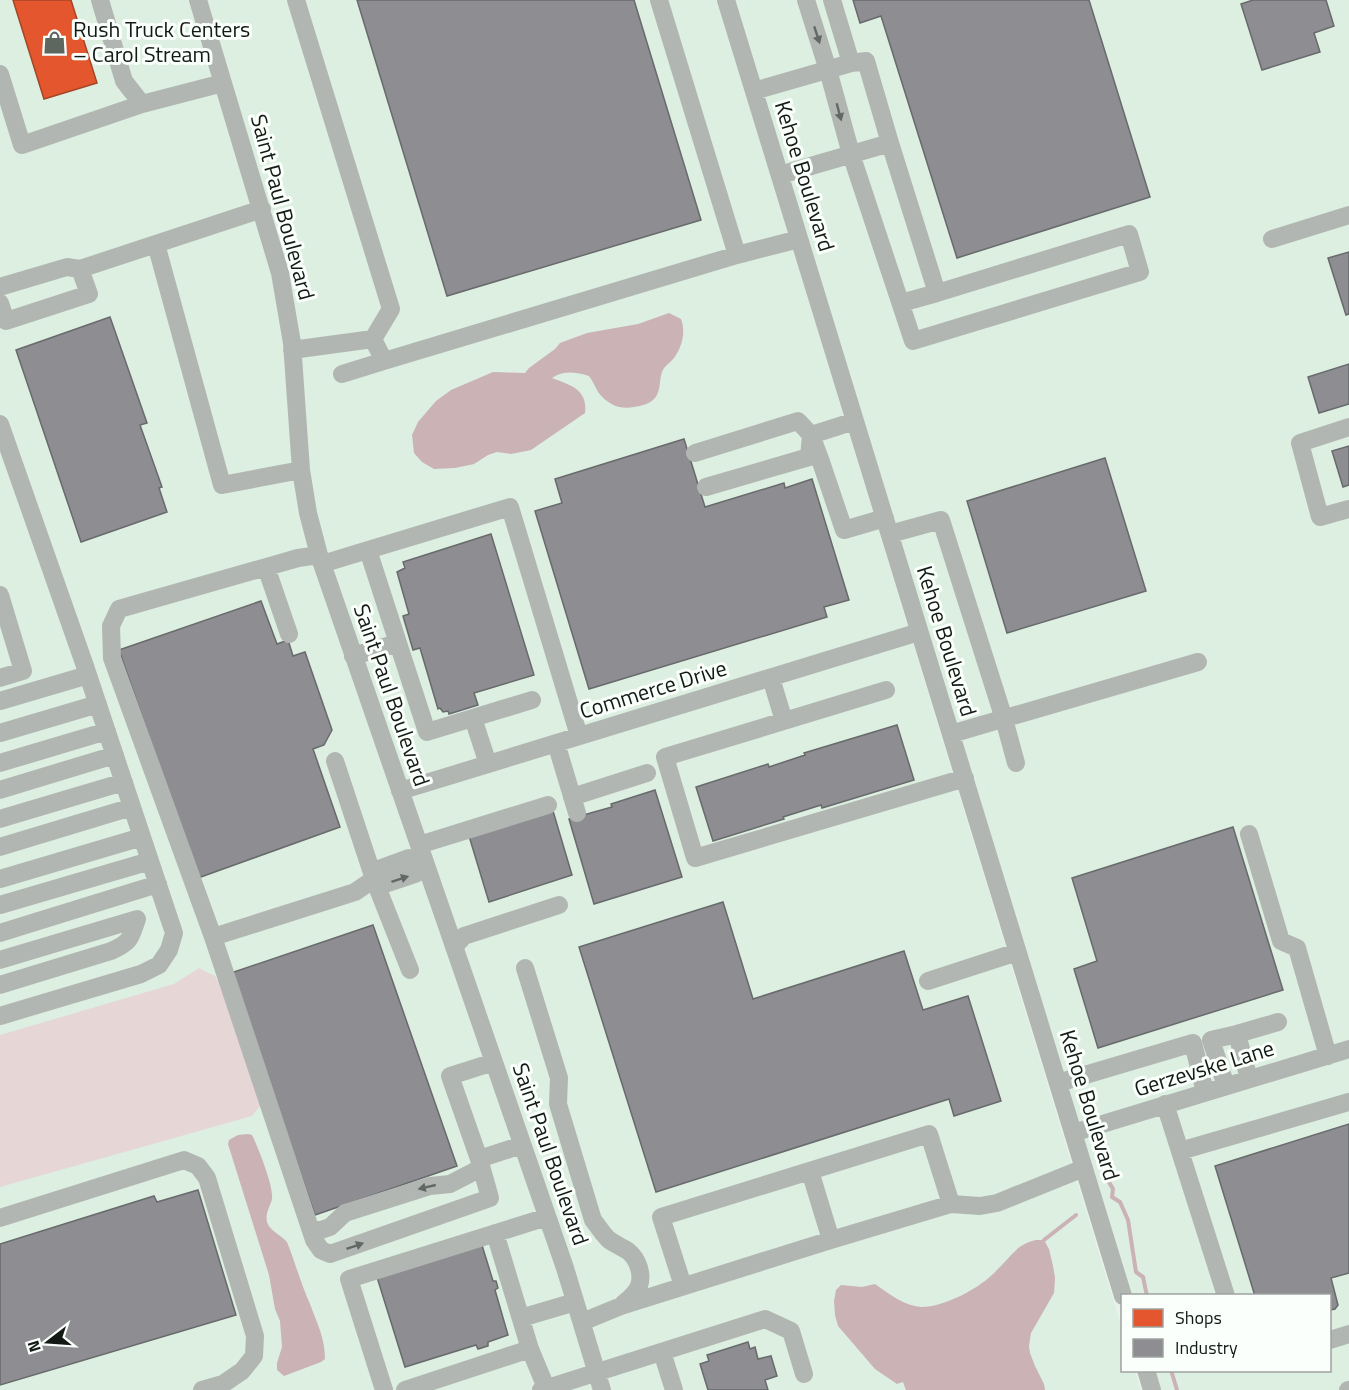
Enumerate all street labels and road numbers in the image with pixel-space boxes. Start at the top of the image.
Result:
street label: Kehoe Boulevard [766,96,844,256]
street label: Saint Paul Boulevard [242,110,324,304]
street label: Kehoe Boulevard [908,561,986,721]
street label: Saint Paul Boulevard [345,599,439,791]
street label: Commerce Drive [575,650,731,728]
street label: Kehoe Boulevard [1051,1025,1129,1185]
street label: Gerzevske Lane [1130,1031,1278,1105]
street label: Saint Paul Boulevard [504,1058,598,1250]

